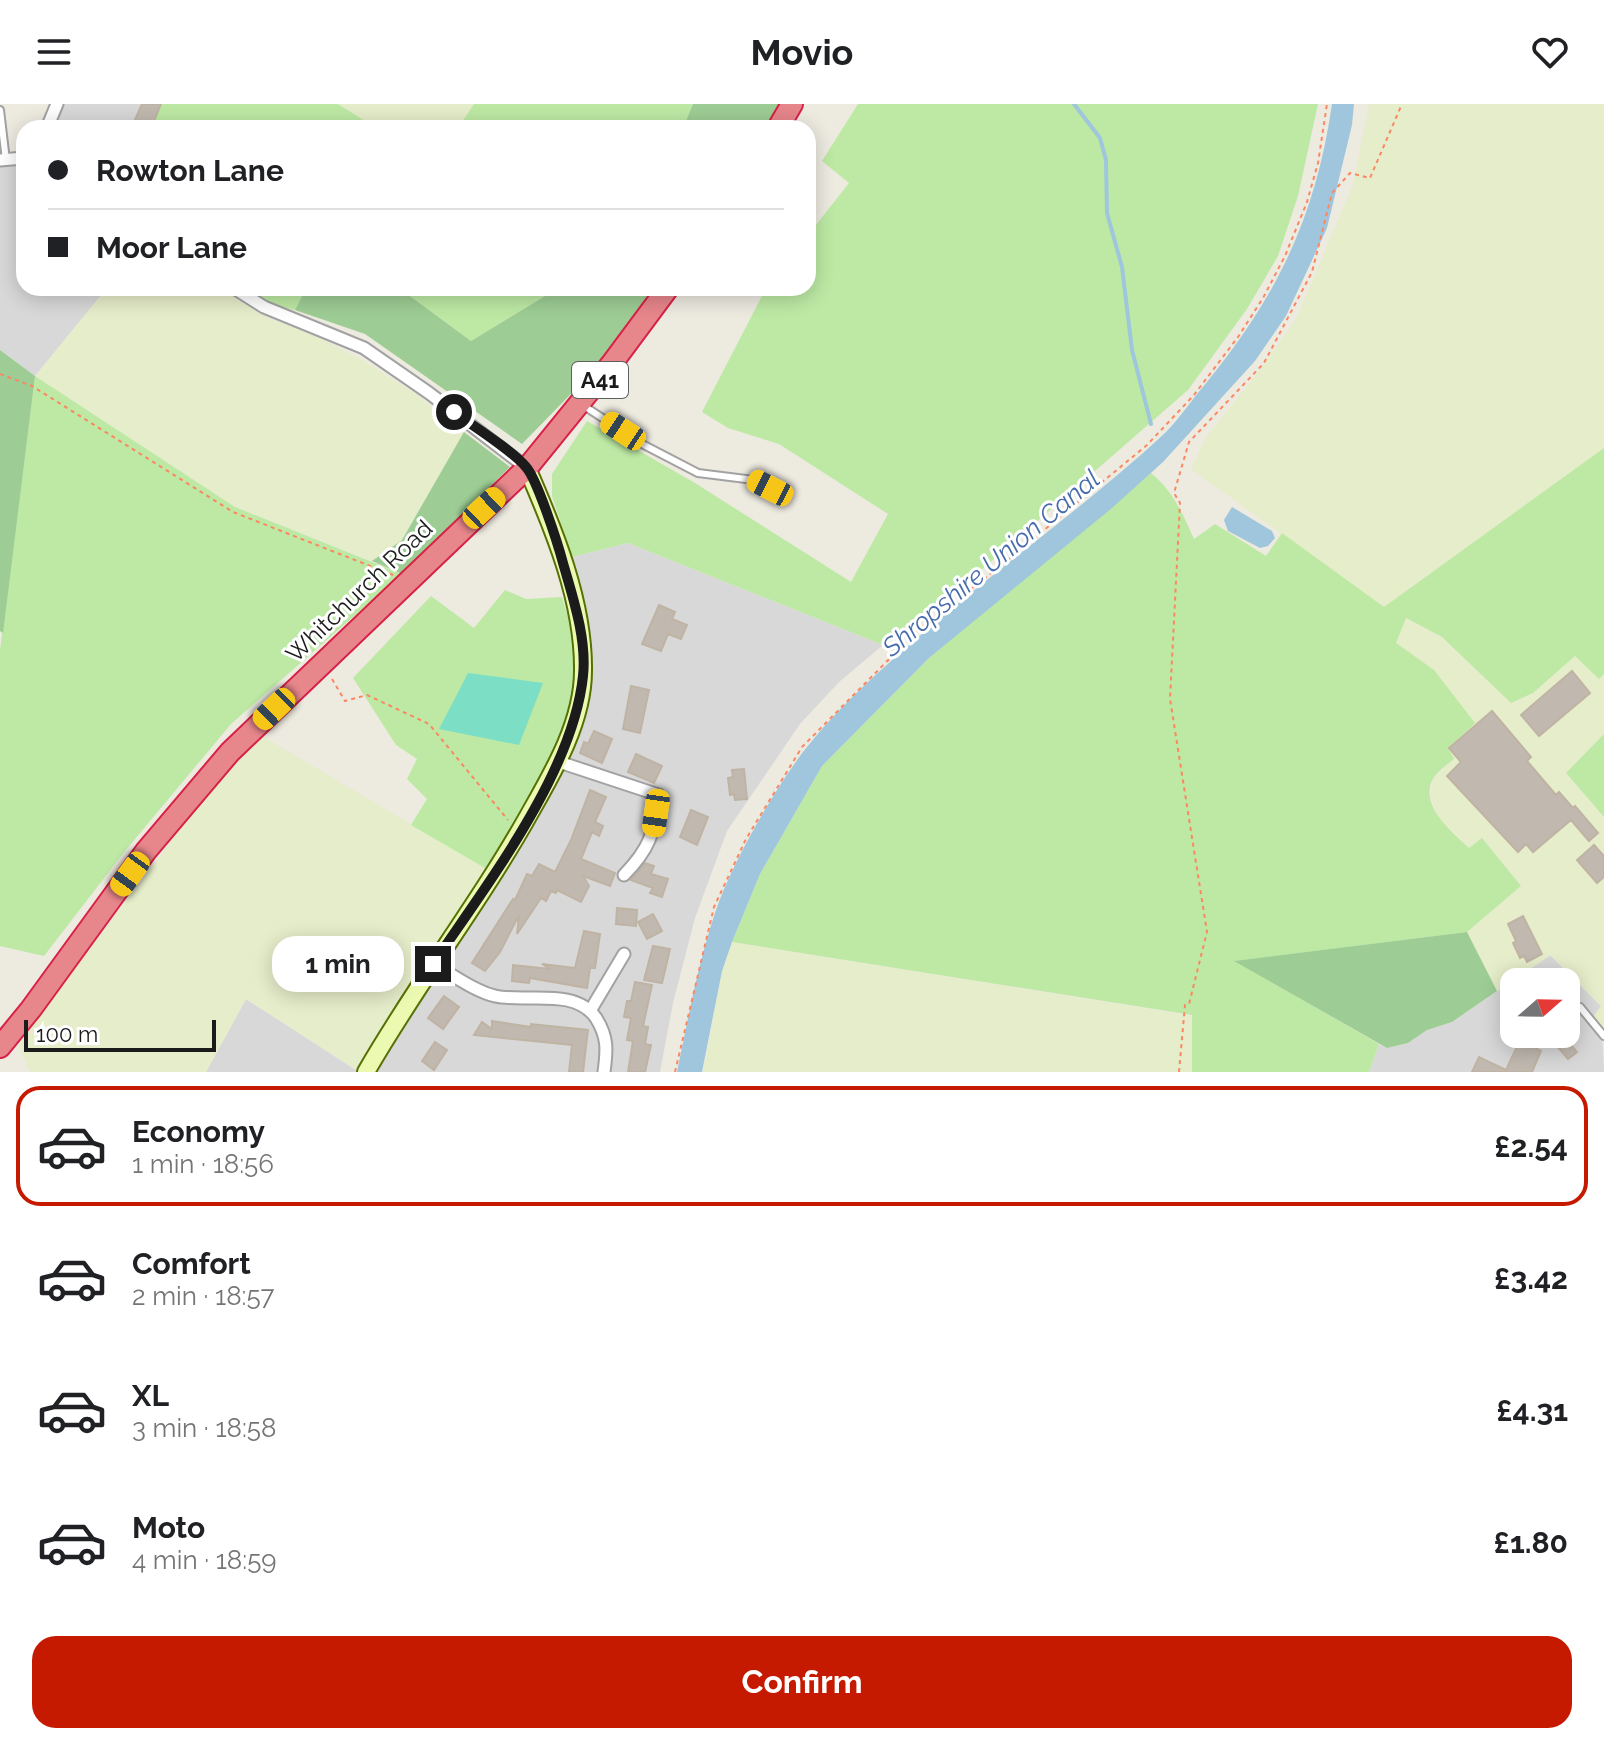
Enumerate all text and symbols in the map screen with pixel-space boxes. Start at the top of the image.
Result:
icon: menu [32,30,76,74]
icon: heart [1528,30,1572,74]
text: Movio [751,31,853,73]
text: Rowton Lane [96,153,284,188]
text: Moor Lane [96,230,247,265]
road number: A41 [572,362,628,398]
route start [436,394,472,430]
car [596,408,650,454]
water label: Shropshire Union Canal [876,463,1106,663]
car [743,466,797,510]
car [458,483,510,533]
street label: Whitchurch Road [280,514,438,668]
car [248,684,300,734]
car [641,788,671,838]
car [106,848,154,900]
callout: 1 min [273,936,405,992]
route end [415,946,451,982]
text: 1 min [305,949,371,979]
north arrow [1500,968,1580,1048]
map controls [1500,968,1580,1048]
scale bar [24,1016,216,1052]
text: 100 m [36,1021,98,1047]
icon: car [36,1110,108,1182]
text: Economy [132,1114,265,1149]
text: £2.54 [1494,1129,1568,1164]
text: 1 min · 18:56 [132,1149,274,1179]
icon: car [36,1242,108,1314]
text: Comfort [132,1246,251,1281]
text: £3.42 [1494,1261,1568,1296]
text: 2 min · 18:57 [132,1281,275,1311]
icon: car [36,1374,108,1446]
text: XL [132,1378,169,1413]
text: £4.31 [1496,1393,1568,1428]
text: 3 min · 18:58 [132,1413,276,1443]
icon: car [36,1506,108,1578]
text: Moto [132,1510,205,1545]
text: £1.80 [1494,1525,1568,1560]
text: 4 min · 18:59 [132,1545,277,1575]
button: Confirm [32,1636,1572,1728]

